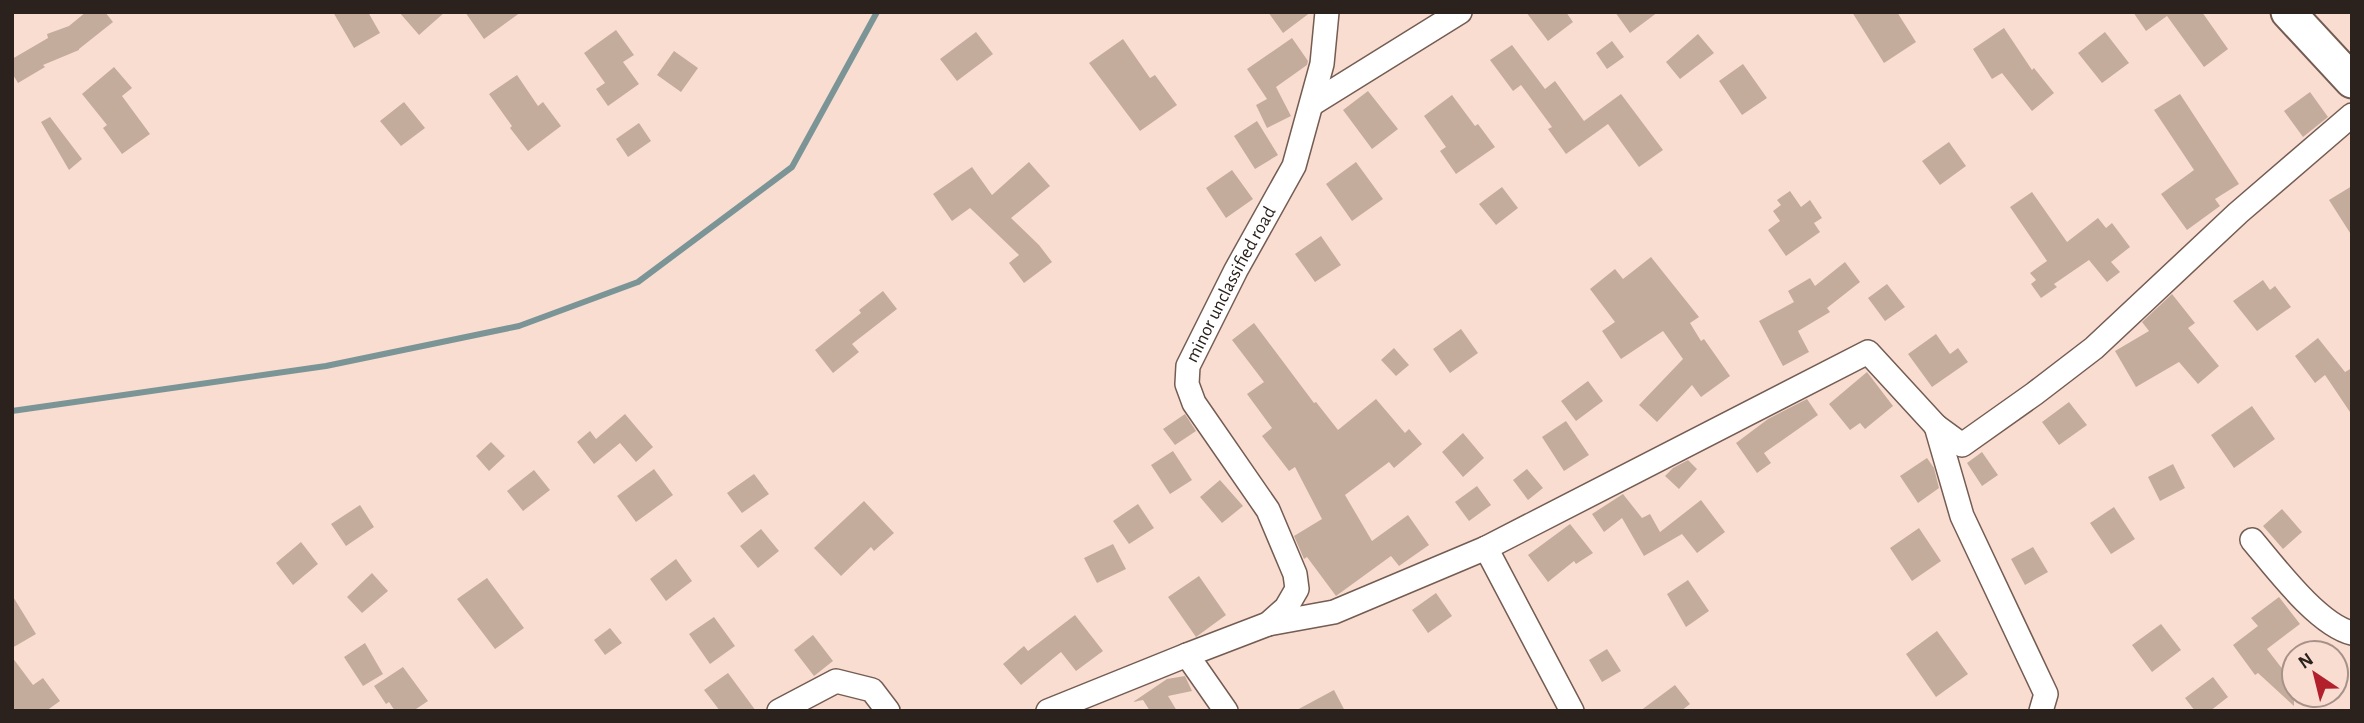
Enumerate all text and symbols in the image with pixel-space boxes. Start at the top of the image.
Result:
street label: minor unclassified road [1182,203,1279,365]
north arrow [2280,639,2350,709]
text: N [2295,650,2317,673]

